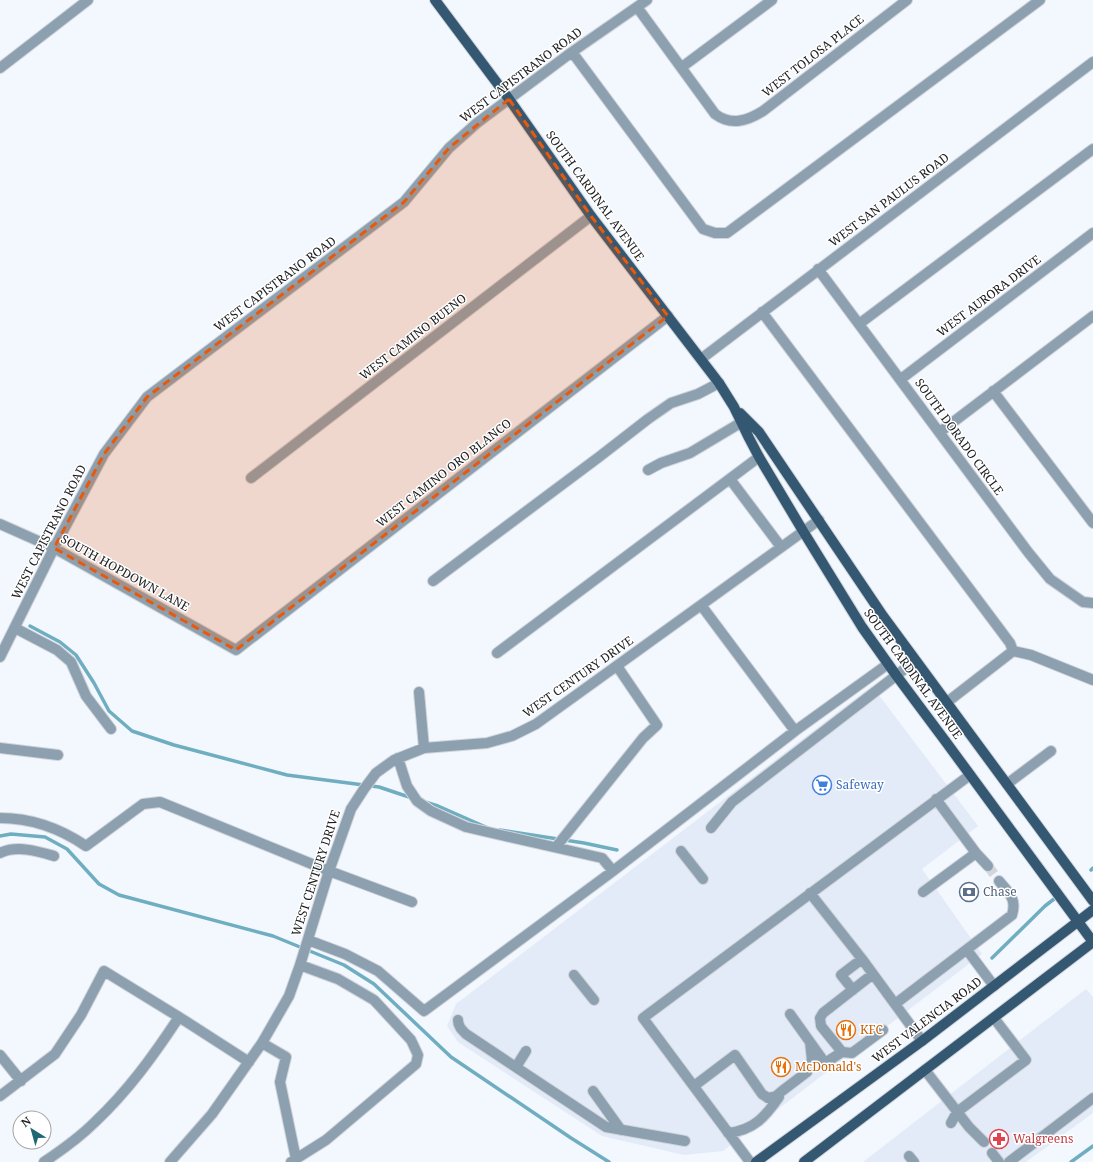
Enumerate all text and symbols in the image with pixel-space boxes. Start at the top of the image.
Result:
street label: WEST TOLOSA PLACE [758,10,867,101]
street label: WEST CAPISTRANO ROAD [456,23,586,126]
street label: SOUTH CARDINAL AVENUE [542,127,649,264]
street label: WEST SAN PAULUS ROAD [825,149,953,250]
street label: WEST CAPISTRANO ROAD [210,232,340,335]
street label: WEST AURORA DRIVE [933,251,1044,340]
street label: WEST CAMINO BUENO [356,289,470,384]
street label: SOUTH DORADO CIRCLE [911,375,1008,499]
street label: WEST CAMINO ORO BLANCO [373,414,515,531]
street label: WEST CAPISTRANO ROAD [7,461,90,602]
street label: SOUTH HOPDOWN LANE [58,530,193,615]
street label: SOUTH CARDINAL AVENUE [860,605,967,742]
street label: WEST CENTURY DRIVE [519,632,636,721]
supermarket icon: Safeway [811,774,833,796]
place label: Safeway [836,776,884,793]
street label: WEST CENTURY DRIVE [287,808,344,938]
bank icon: Chase [958,881,980,903]
place label: Chase [983,883,1017,900]
street label: WEST VALENCIA ROAD [868,973,985,1067]
restaurant icon: KFC [835,1019,857,1041]
place label: KFC [860,1021,883,1038]
restaurant icon: McDonald's [770,1056,792,1078]
place label: McDonald's [795,1058,861,1075]
north arrow [12,1110,52,1150]
text: N [18,1113,34,1130]
pharmacy icon: Walgreens [988,1128,1010,1150]
place label: Walgreens [1013,1130,1073,1147]

